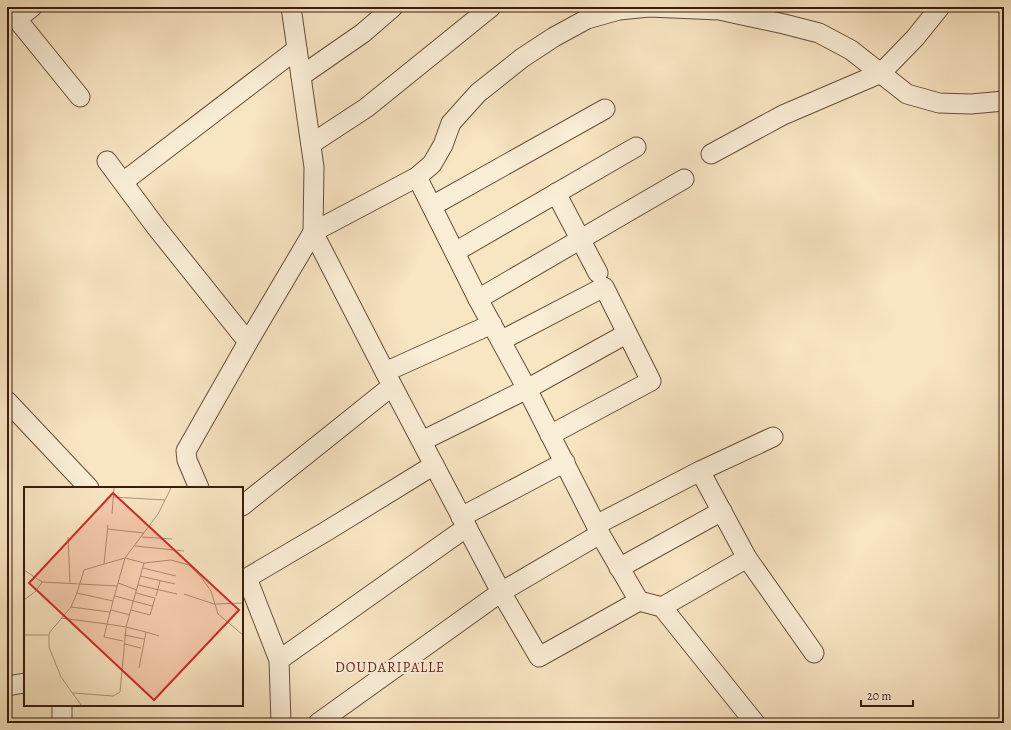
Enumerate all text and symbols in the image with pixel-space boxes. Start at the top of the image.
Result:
inset map [24,487,243,706]
district label: DOUDARIPALLE [335,658,445,677]
scale bar [861,682,913,708]
text: 20 m [867,688,891,704]

